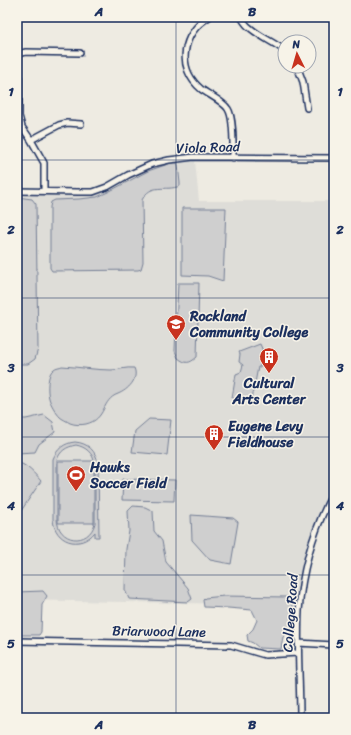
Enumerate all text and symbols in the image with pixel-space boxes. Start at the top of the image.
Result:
text: A [94,0,103,23]
text: B [248,0,257,23]
north arrow [277,34,317,74]
text: N [291,35,301,54]
text: 1 [8,80,14,103]
text: 1 [337,80,343,103]
street label: Viola Road [176,134,242,161]
text: 2 [6,218,15,241]
text: 2 [335,218,344,241]
place label: Rockland Community College [189,304,308,345]
school or university icon: Rockland Community College [165,313,187,341]
building icon: Cultural Arts Center [258,346,280,374]
text: 3 [6,356,15,379]
text: 3 [335,356,344,379]
place label: Cultural Arts Center [232,371,307,412]
place label: Eugene Levy Fieldhouse [227,414,304,455]
building icon: Eugene Levy Fieldhouse [203,423,225,451]
place label: Hawks Soccer Field [89,455,168,496]
sports icon: Hawks Soccer Field [65,464,87,492]
text: 4 [6,494,16,517]
text: 4 [335,494,345,517]
street label: College Road [275,571,306,653]
street label: Briarwood Lane [112,618,206,645]
text: 5 [7,632,15,655]
text: 5 [336,632,344,655]
text: A [94,713,103,735]
text: B [248,713,257,735]

